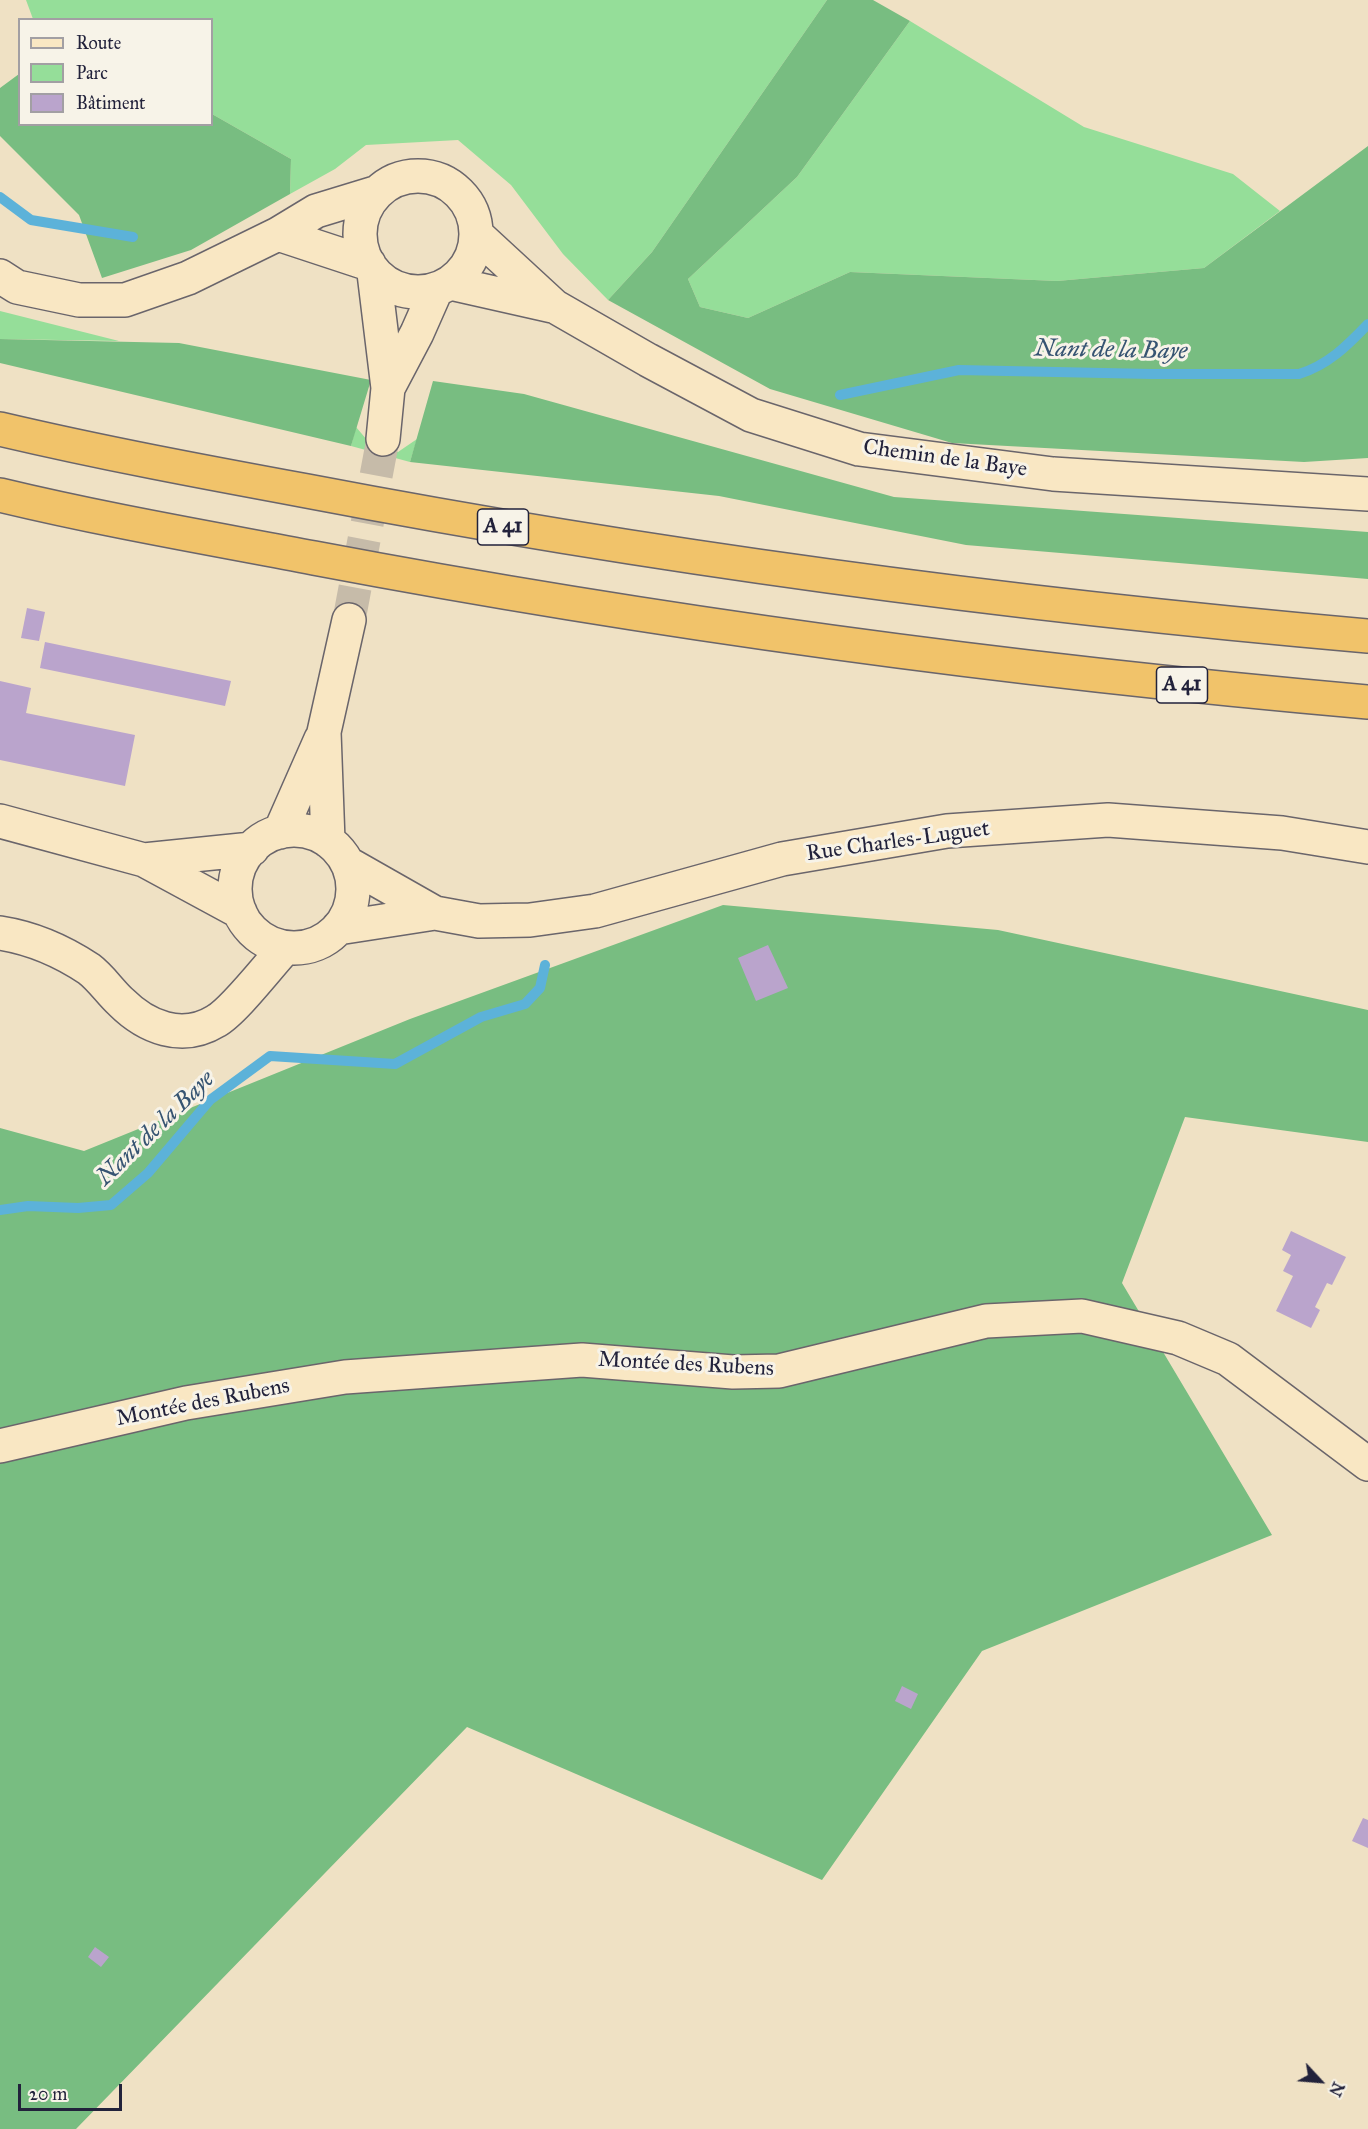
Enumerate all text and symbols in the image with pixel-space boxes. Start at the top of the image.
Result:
legend [18,18,213,126]
text: Route [76,32,121,54]
text: Parc [76,62,108,84]
text: Bâtiment [76,92,145,114]
water label: Nant de la Baye [1034,335,1188,367]
street label: Chemin de la Baye [861,434,1029,484]
road number: A 41 [478,509,528,545]
road number: A 41 [1156,667,1208,703]
street label: Rue Charles-Luguet [805,816,991,868]
water label: Nant de la Baye [91,1066,221,1192]
street label: Montée des Rubens [597,1347,775,1383]
street label: Montée des Rubens [114,1373,292,1433]
north arrow [1290,2051,1350,2111]
scale bar [21,2072,124,2110]
text: N [1325,2079,1348,2099]
text: 20 m [29,2083,67,2105]

